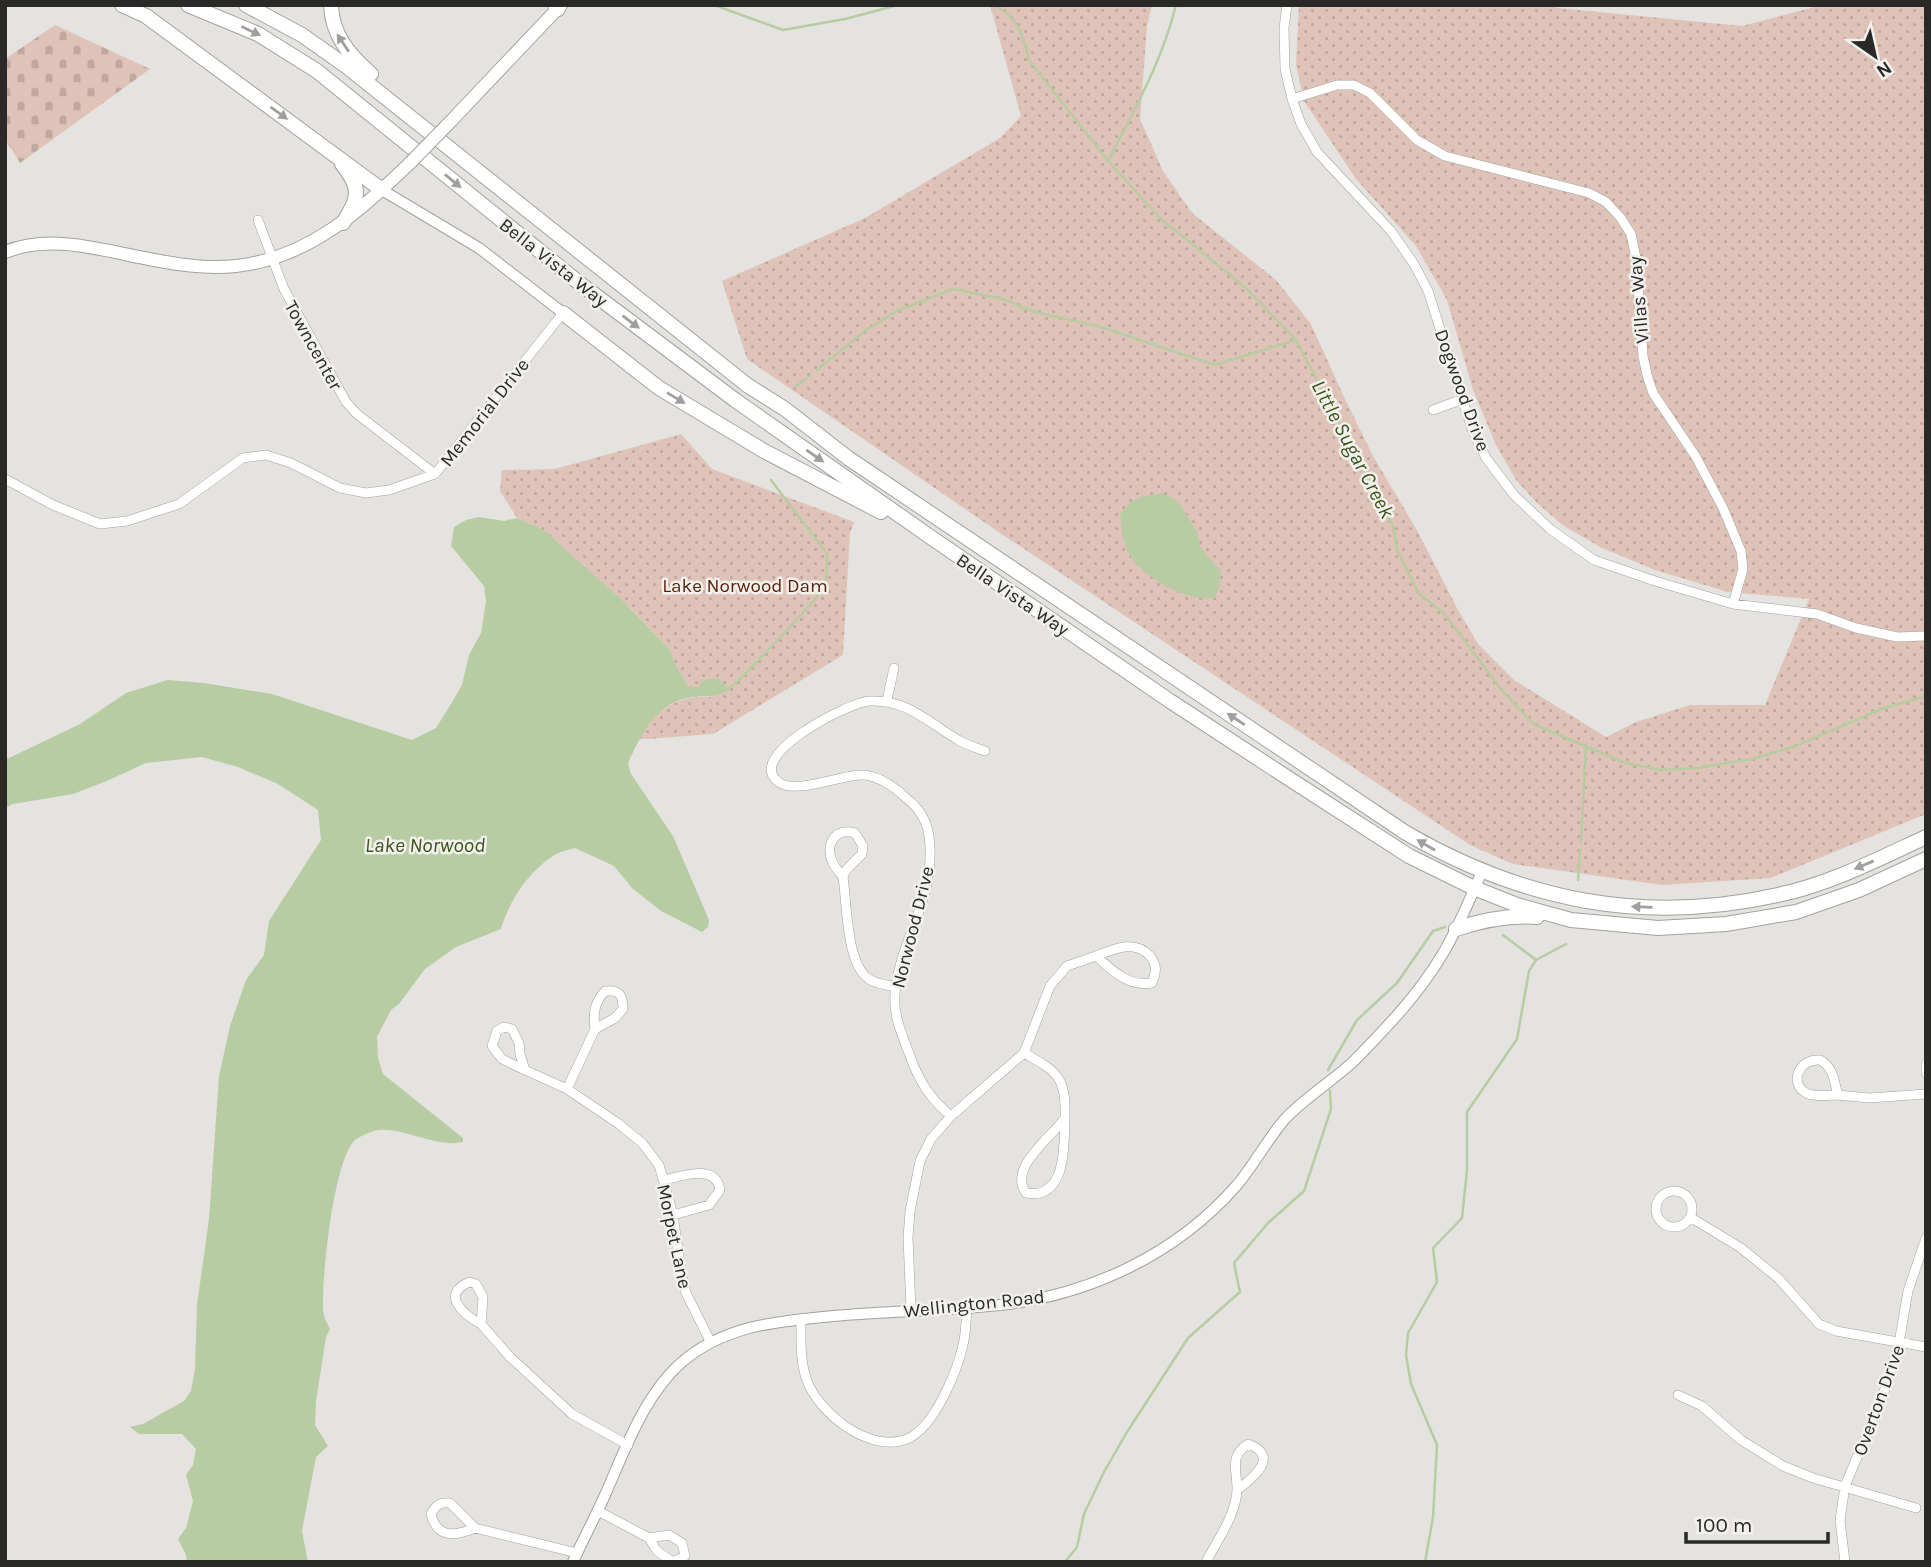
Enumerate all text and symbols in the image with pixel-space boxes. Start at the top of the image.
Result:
north arrow [1840,21,1910,91]
one-way arrow [241,25,261,37]
one-way arrow [336,34,350,52]
text: N [1872,56,1896,82]
one-way arrow [270,106,288,120]
one-way arrow [445,173,462,188]
street label: Bella Vista Way [495,214,612,312]
street label: Villas Way [1624,255,1654,345]
street label: Towncenter [280,297,347,394]
one-way arrow [622,315,641,329]
street label: Dogwood Drive [1430,326,1494,454]
street label: Memorial Drive [436,354,534,471]
water label: Little Sugar Creek [1307,376,1400,522]
one-way arrow [666,392,685,404]
one-way arrow [806,449,824,463]
street label: Bella Vista Way [952,549,1073,641]
park label: Lake Norwood Dam [662,575,828,597]
one-way arrow [1227,712,1245,726]
water label: Lake Norwood [365,833,485,857]
one-way arrow [1416,838,1435,851]
one-way arrow [1853,860,1874,871]
street label: Norwood Drive [887,864,939,991]
one-way arrow [1631,901,1653,912]
street label: Morpet Lane [652,1182,696,1291]
street label: Wellington Road [902,1286,1046,1322]
street label: Overton Drive [1849,1342,1909,1459]
scale bar [1686,1500,1828,1544]
text: 100 m [1696,1513,1753,1537]

